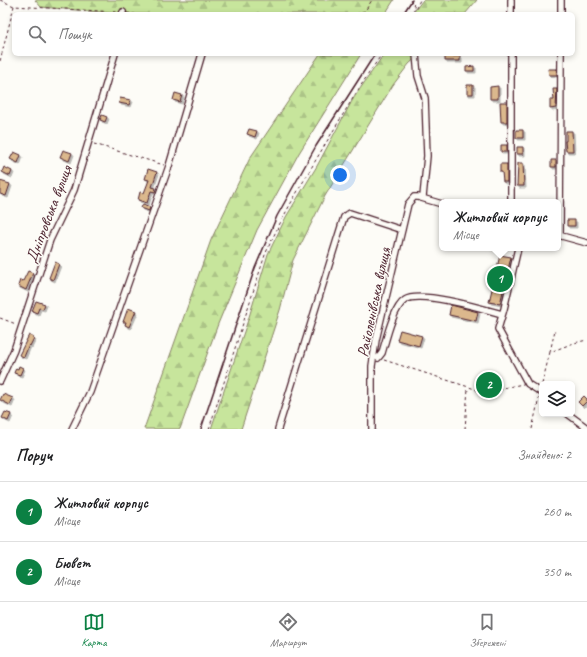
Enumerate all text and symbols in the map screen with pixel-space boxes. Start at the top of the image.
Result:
search box [12,12,575,56]
icon: search [26,23,48,45]
text: Пошук [58,25,91,44]
street label: Дніпровська вулиця [21,162,77,266]
your location [330,165,350,185]
popup [439,199,561,251]
text: Житловий корпус [453,208,547,227]
text: Місце [453,227,479,243]
street label: Райоленівська вулиця [353,244,396,359]
pin: 1 [487,264,513,294]
pin: 2 [476,370,502,400]
map controls [539,381,575,417]
button: layers [539,381,575,417]
text: Поруч [16,445,52,466]
text: Знайдено: 2 [517,447,571,463]
text: Житловий корпус [54,494,148,513]
text: 1 [26,504,32,520]
text: 260 m [543,504,571,520]
text: Місце [54,513,80,529]
text: Бювет [54,554,91,573]
text: 2 [26,564,32,580]
text: 350 m [543,564,571,580]
text: Місце [54,573,80,589]
tab: Карта [82,611,107,649]
tab: Маршрут [270,611,306,649]
tab: Збережені [470,611,505,649]

